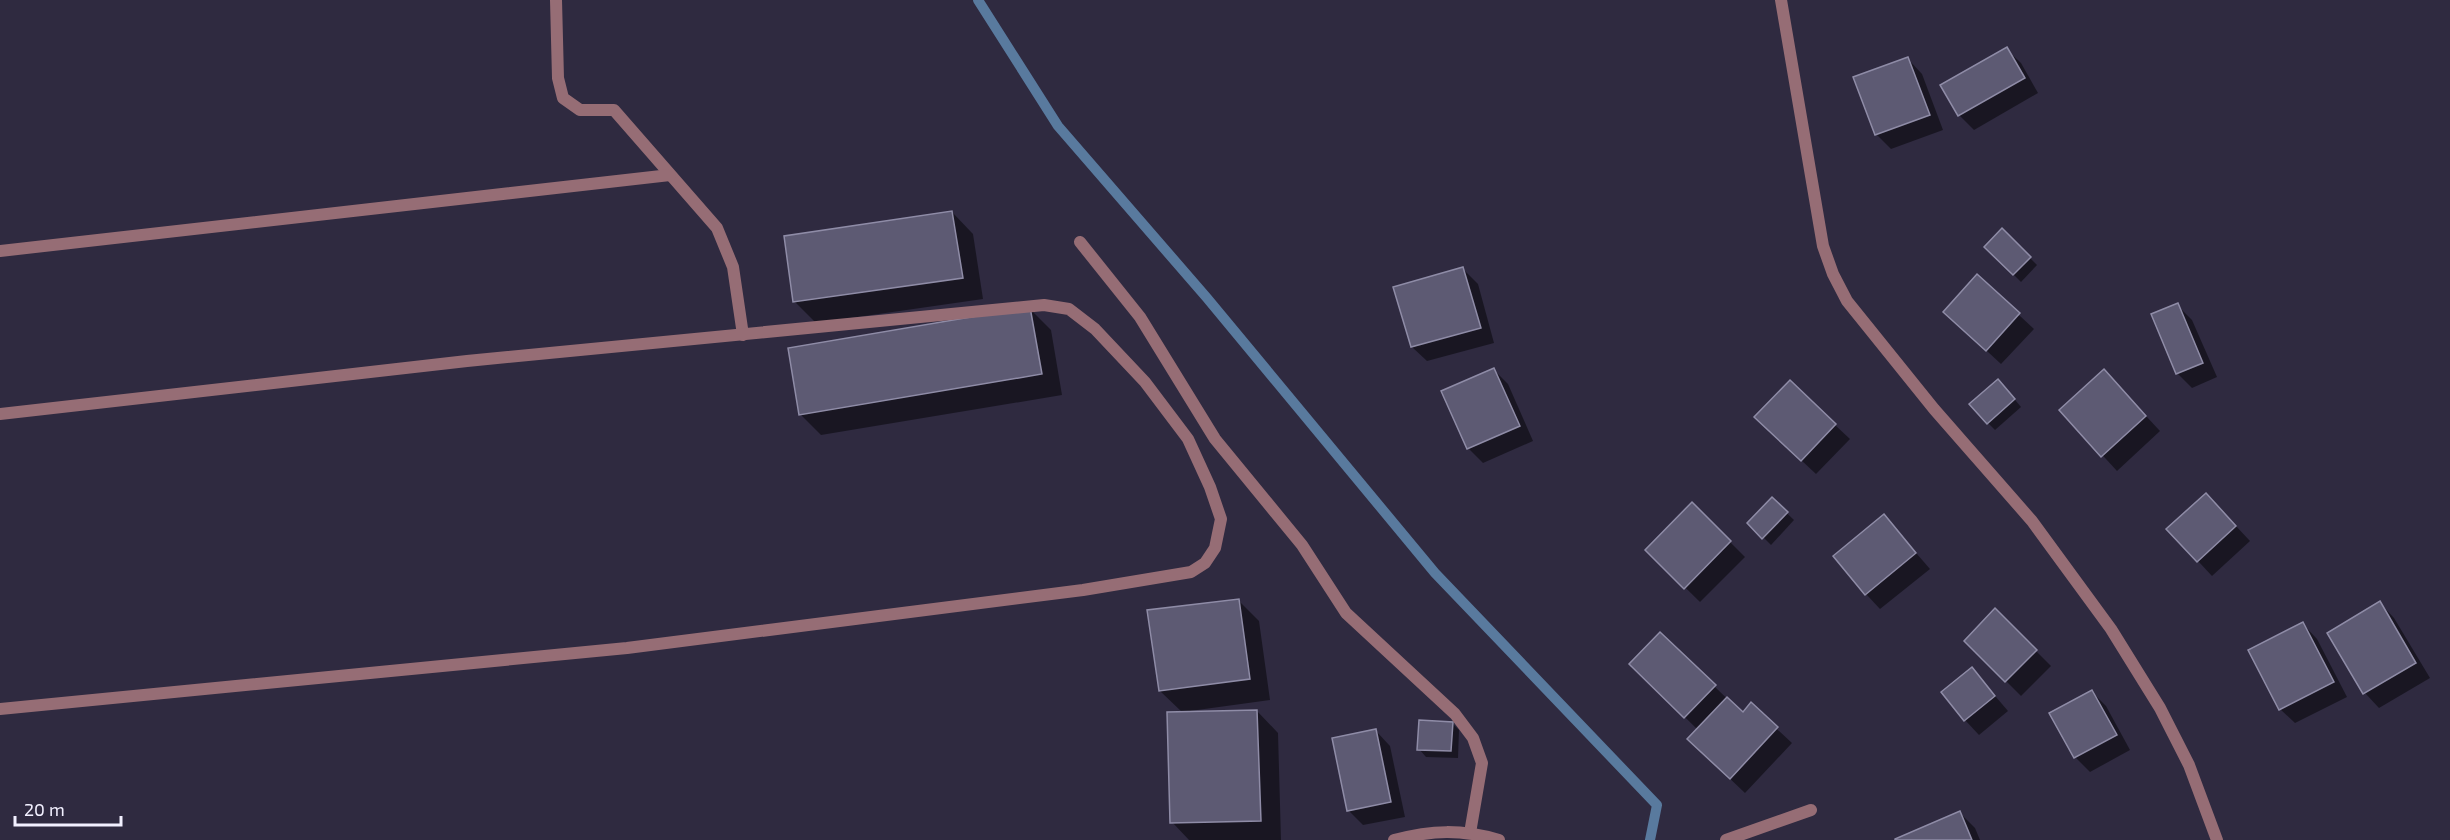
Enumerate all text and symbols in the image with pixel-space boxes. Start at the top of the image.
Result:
scale bar [15,789,122,827]
text: 20 m [24,798,65,820]

